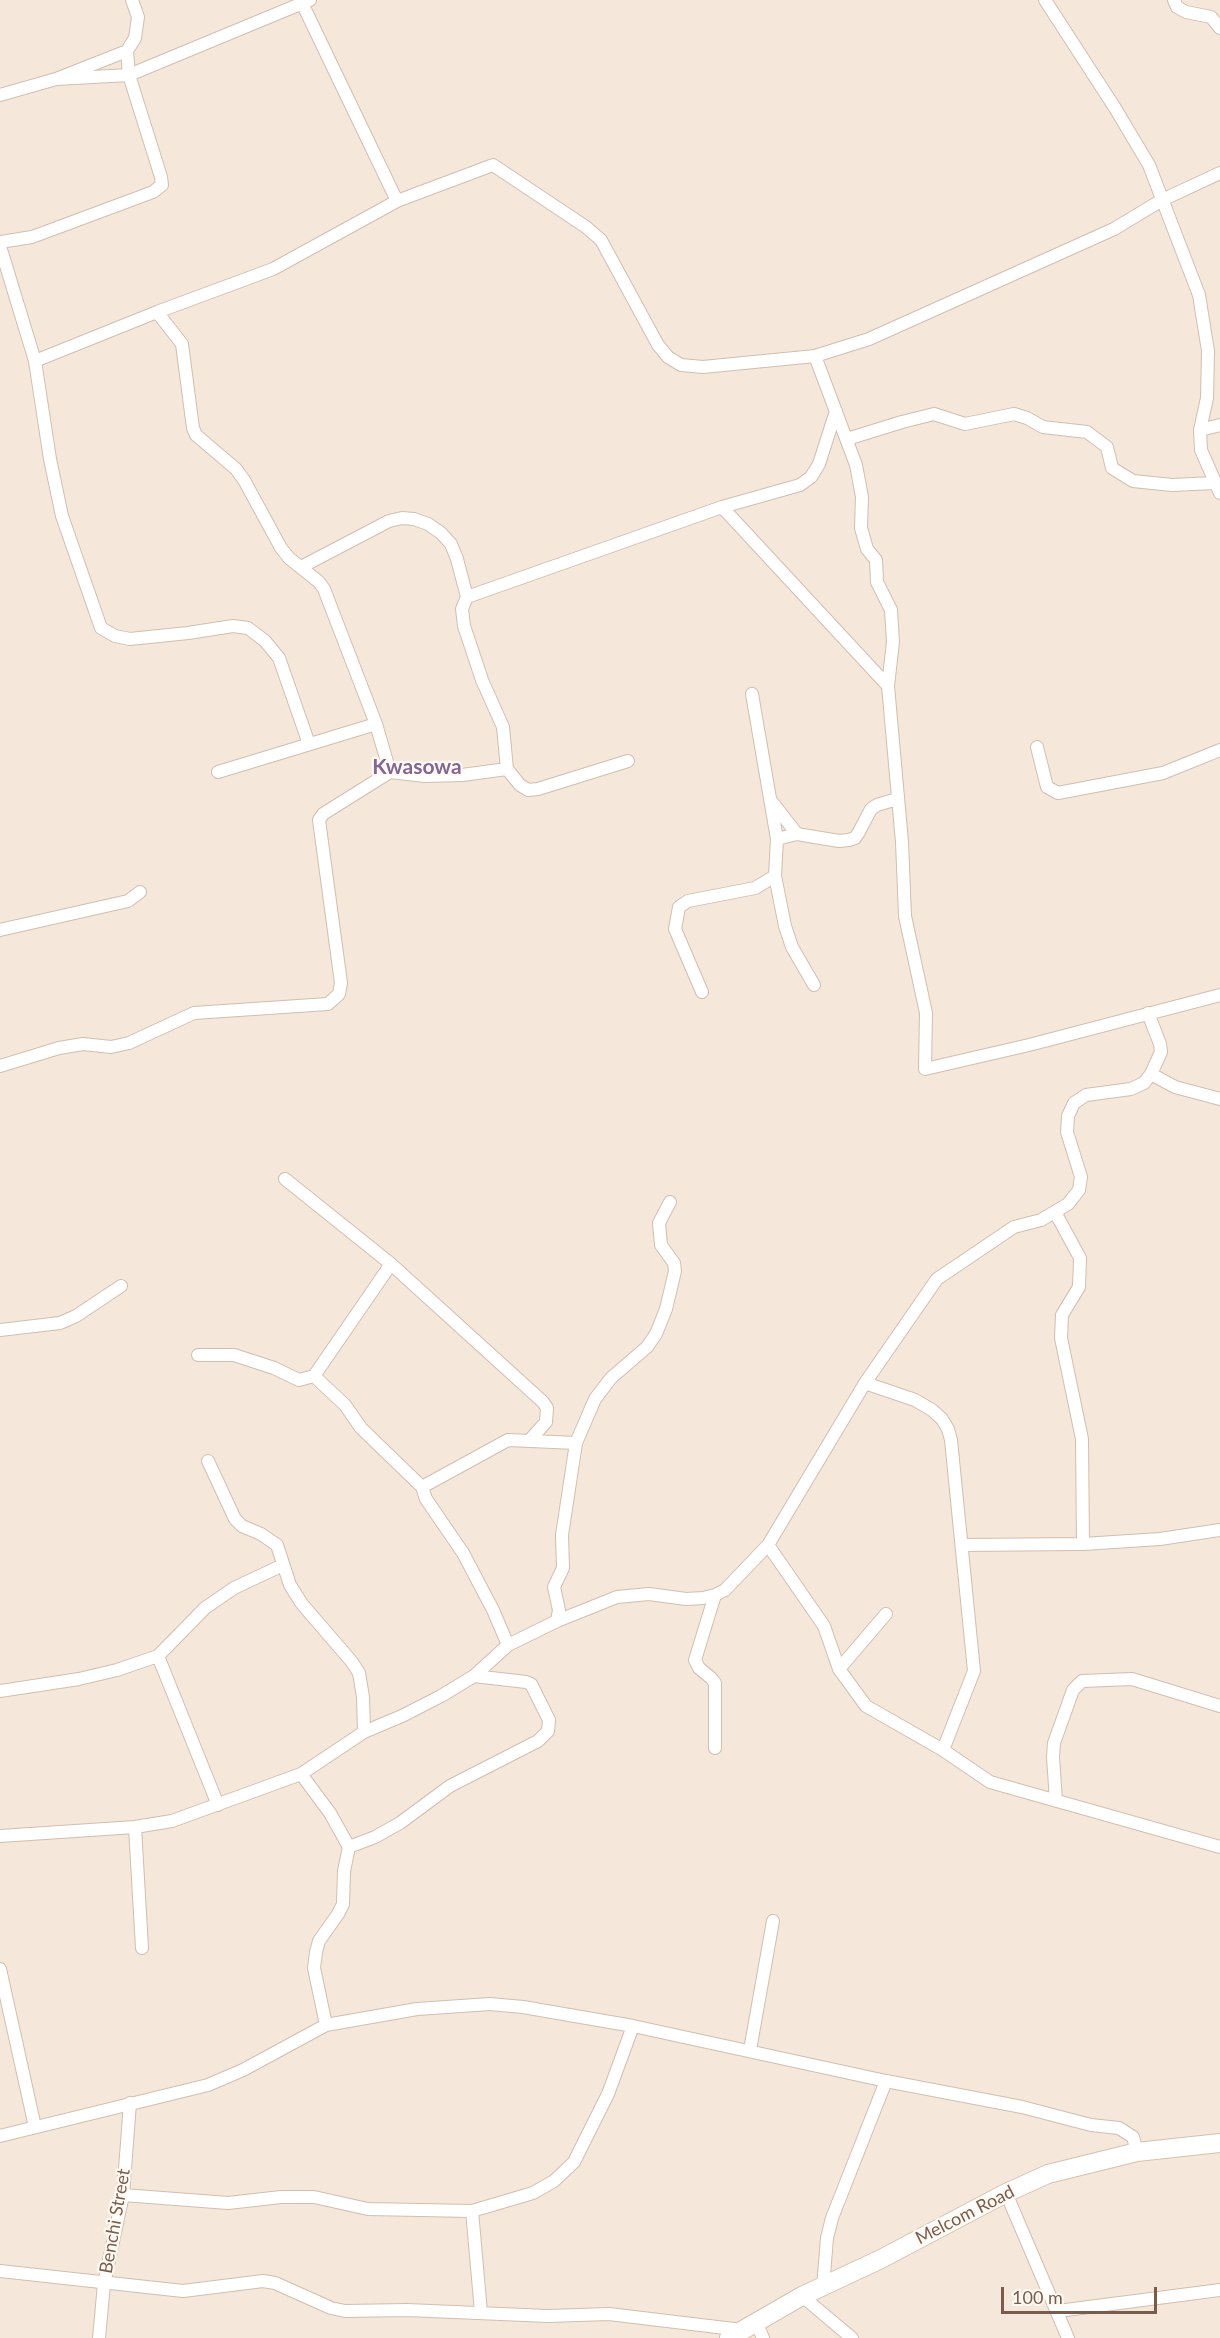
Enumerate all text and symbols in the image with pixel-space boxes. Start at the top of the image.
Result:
district label: Kwasowa [372,754,462,780]
street label: Benchi Street [95,2167,135,2275]
street label: Melcom Road [912,2181,1018,2249]
scale bar [1004,2275,1160,2313]
text: 100 m [1012,2286,1063,2308]

